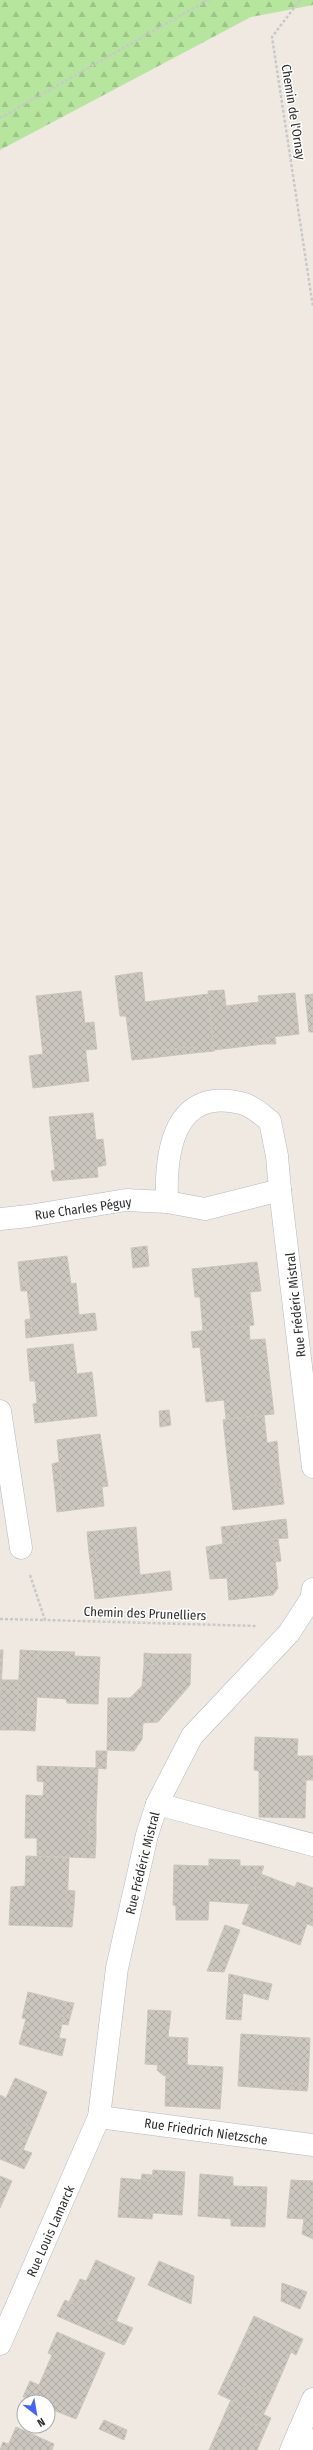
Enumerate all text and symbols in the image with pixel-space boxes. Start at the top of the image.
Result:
street label: Chemin de l'Ornay [279,63,309,161]
street label: Rue Charles Péguy [34,1194,133,1223]
street label: Rue Frédéric Mistral [282,1251,308,1358]
street label: Chemin des Prunelliers [83,1604,207,1623]
street label: Rue Frédéric Mistral [122,1810,163,1916]
street label: Rue Friedrich Nietzsche [143,2115,269,2148]
street label: Rue Louis Lamarck [24,2182,78,2279]
north arrow [16,2394,56,2434]
text: N [35,2415,47,2429]

